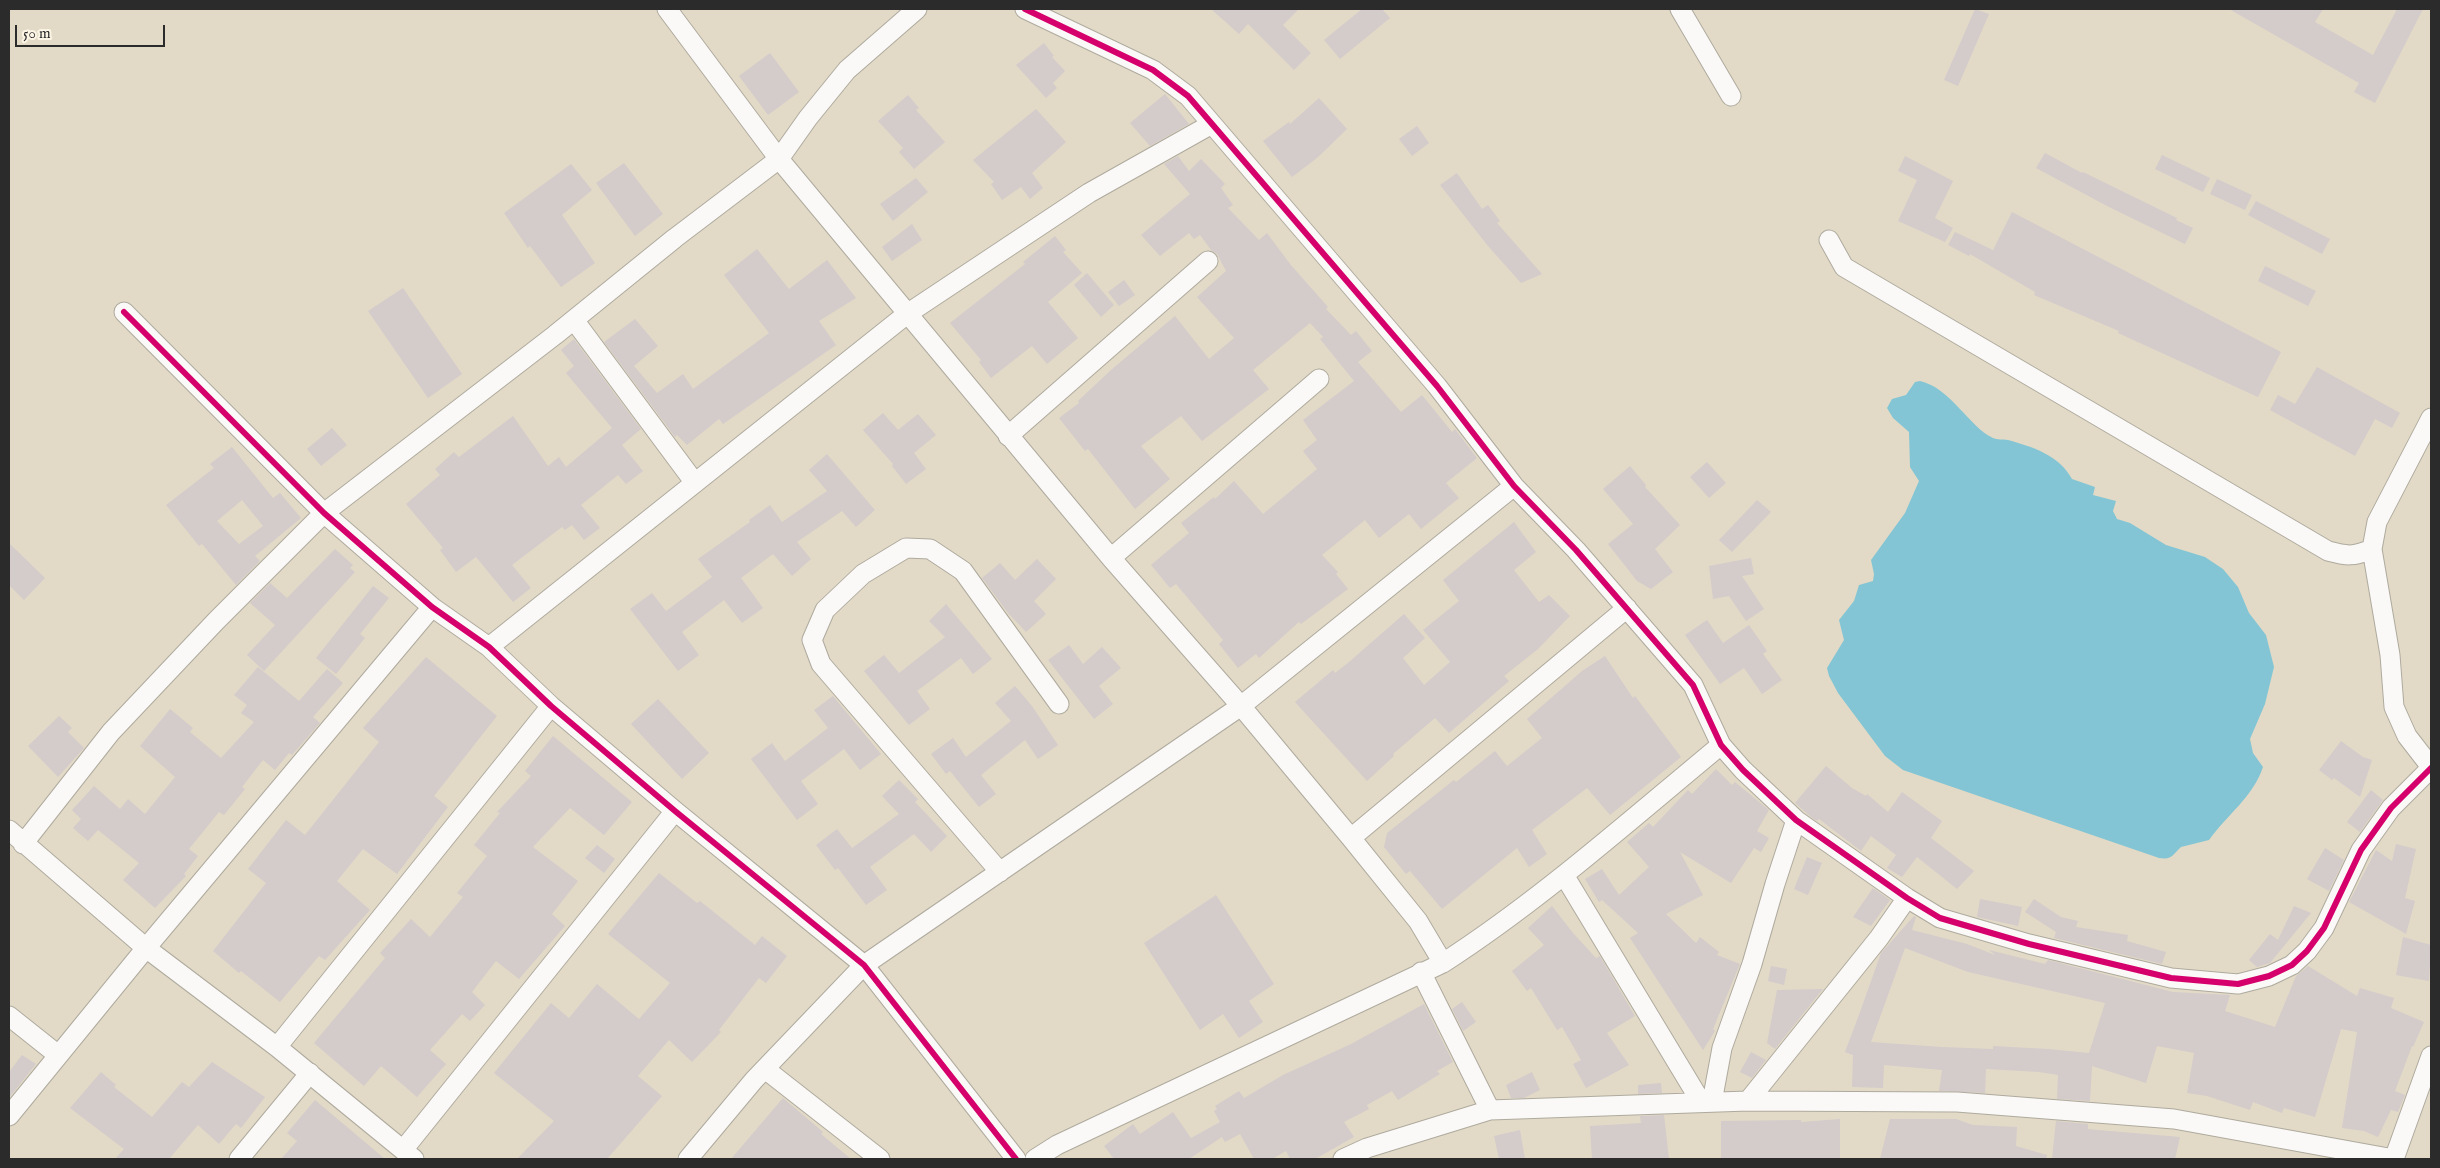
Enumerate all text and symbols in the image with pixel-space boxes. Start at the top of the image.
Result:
scale bar [18,15,168,47]
text: 50 m [23,24,51,43]

